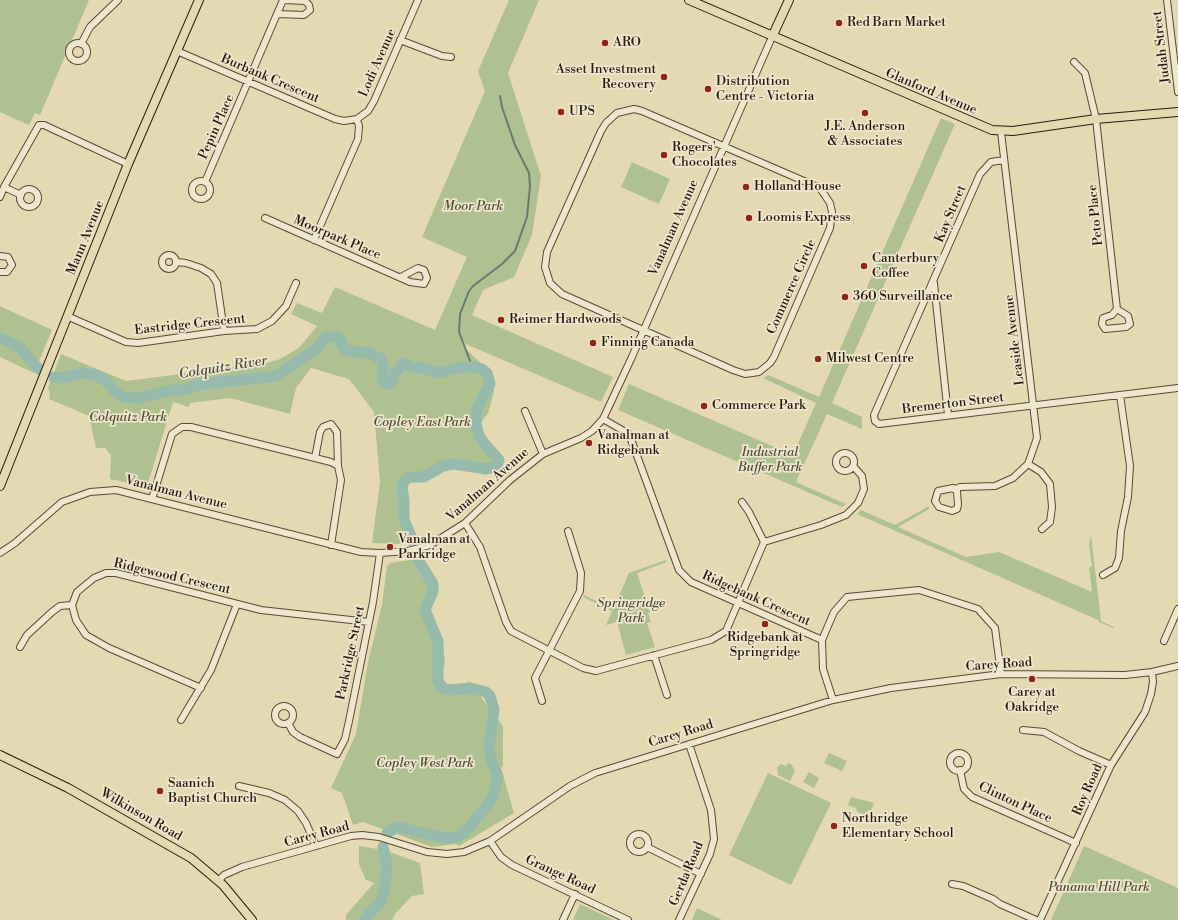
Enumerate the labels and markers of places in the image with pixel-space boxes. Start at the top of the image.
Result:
place label: Red Barn Market [847,15,946,31]
marker: Red Barn Market [834,18,844,28]
place label: ARO [613,35,641,51]
marker: ARO [600,38,610,48]
place label: Asset Investment Recovery [556,62,656,93]
marker: Asset Investment Recovery [659,72,669,82]
place label: Distribution Centre - Victoria [716,74,814,105]
marker: Distribution Centre - Victoria [703,84,713,94]
place label: UPS [569,104,595,120]
marker: UPS [556,107,566,117]
marker: J.E. Anderson & Associates [860,108,870,118]
place label: J.E. Anderson & Associates [825,119,905,150]
place label: Rogers' Chocolates [672,140,737,171]
marker: Rogers' Chocolates [659,150,669,160]
place label: Holland House [754,179,841,195]
marker: Holland House [741,182,751,192]
place label: Loomis Express [757,210,851,226]
marker: Loomis Express [744,213,754,223]
place label: Canterbury Coffee [872,251,939,282]
marker: Canterbury Coffee [859,261,869,271]
place label: 360 Surveillance [853,289,953,305]
marker: 360 Surveillance [840,292,850,302]
place label: Reimer Hardwoods [509,312,622,328]
marker: Reimer Hardwoods [496,315,506,325]
place label: Finning Canada [601,335,694,351]
marker: Finning Canada [588,338,598,348]
place label: Milwest Centre [826,351,914,367]
marker: Milwest Centre [813,354,823,364]
place label: Commerce Park [712,398,806,414]
marker: Commerce Park [699,401,709,411]
place label: Vanalman at Ridgebank [597,428,670,459]
marker: Vanalman at Ridgebank [584,438,594,448]
place label: Vanalman at Parkridge [398,532,471,563]
marker: Vanalman at Parkridge [385,542,395,552]
marker: Ridgebank at Springridge [760,619,770,629]
place label: Ridgebank at Springridge [727,630,803,661]
marker: Carey at Oakridge [1027,674,1037,684]
place label: Carey at Oakridge [1005,685,1059,716]
place label: Saanich Baptist Church [168,776,257,807]
marker: Saanich Baptist Church [155,786,165,796]
place label: Northridge Elementary School [842,811,954,842]
marker: Northridge Elementary School [829,821,839,831]

